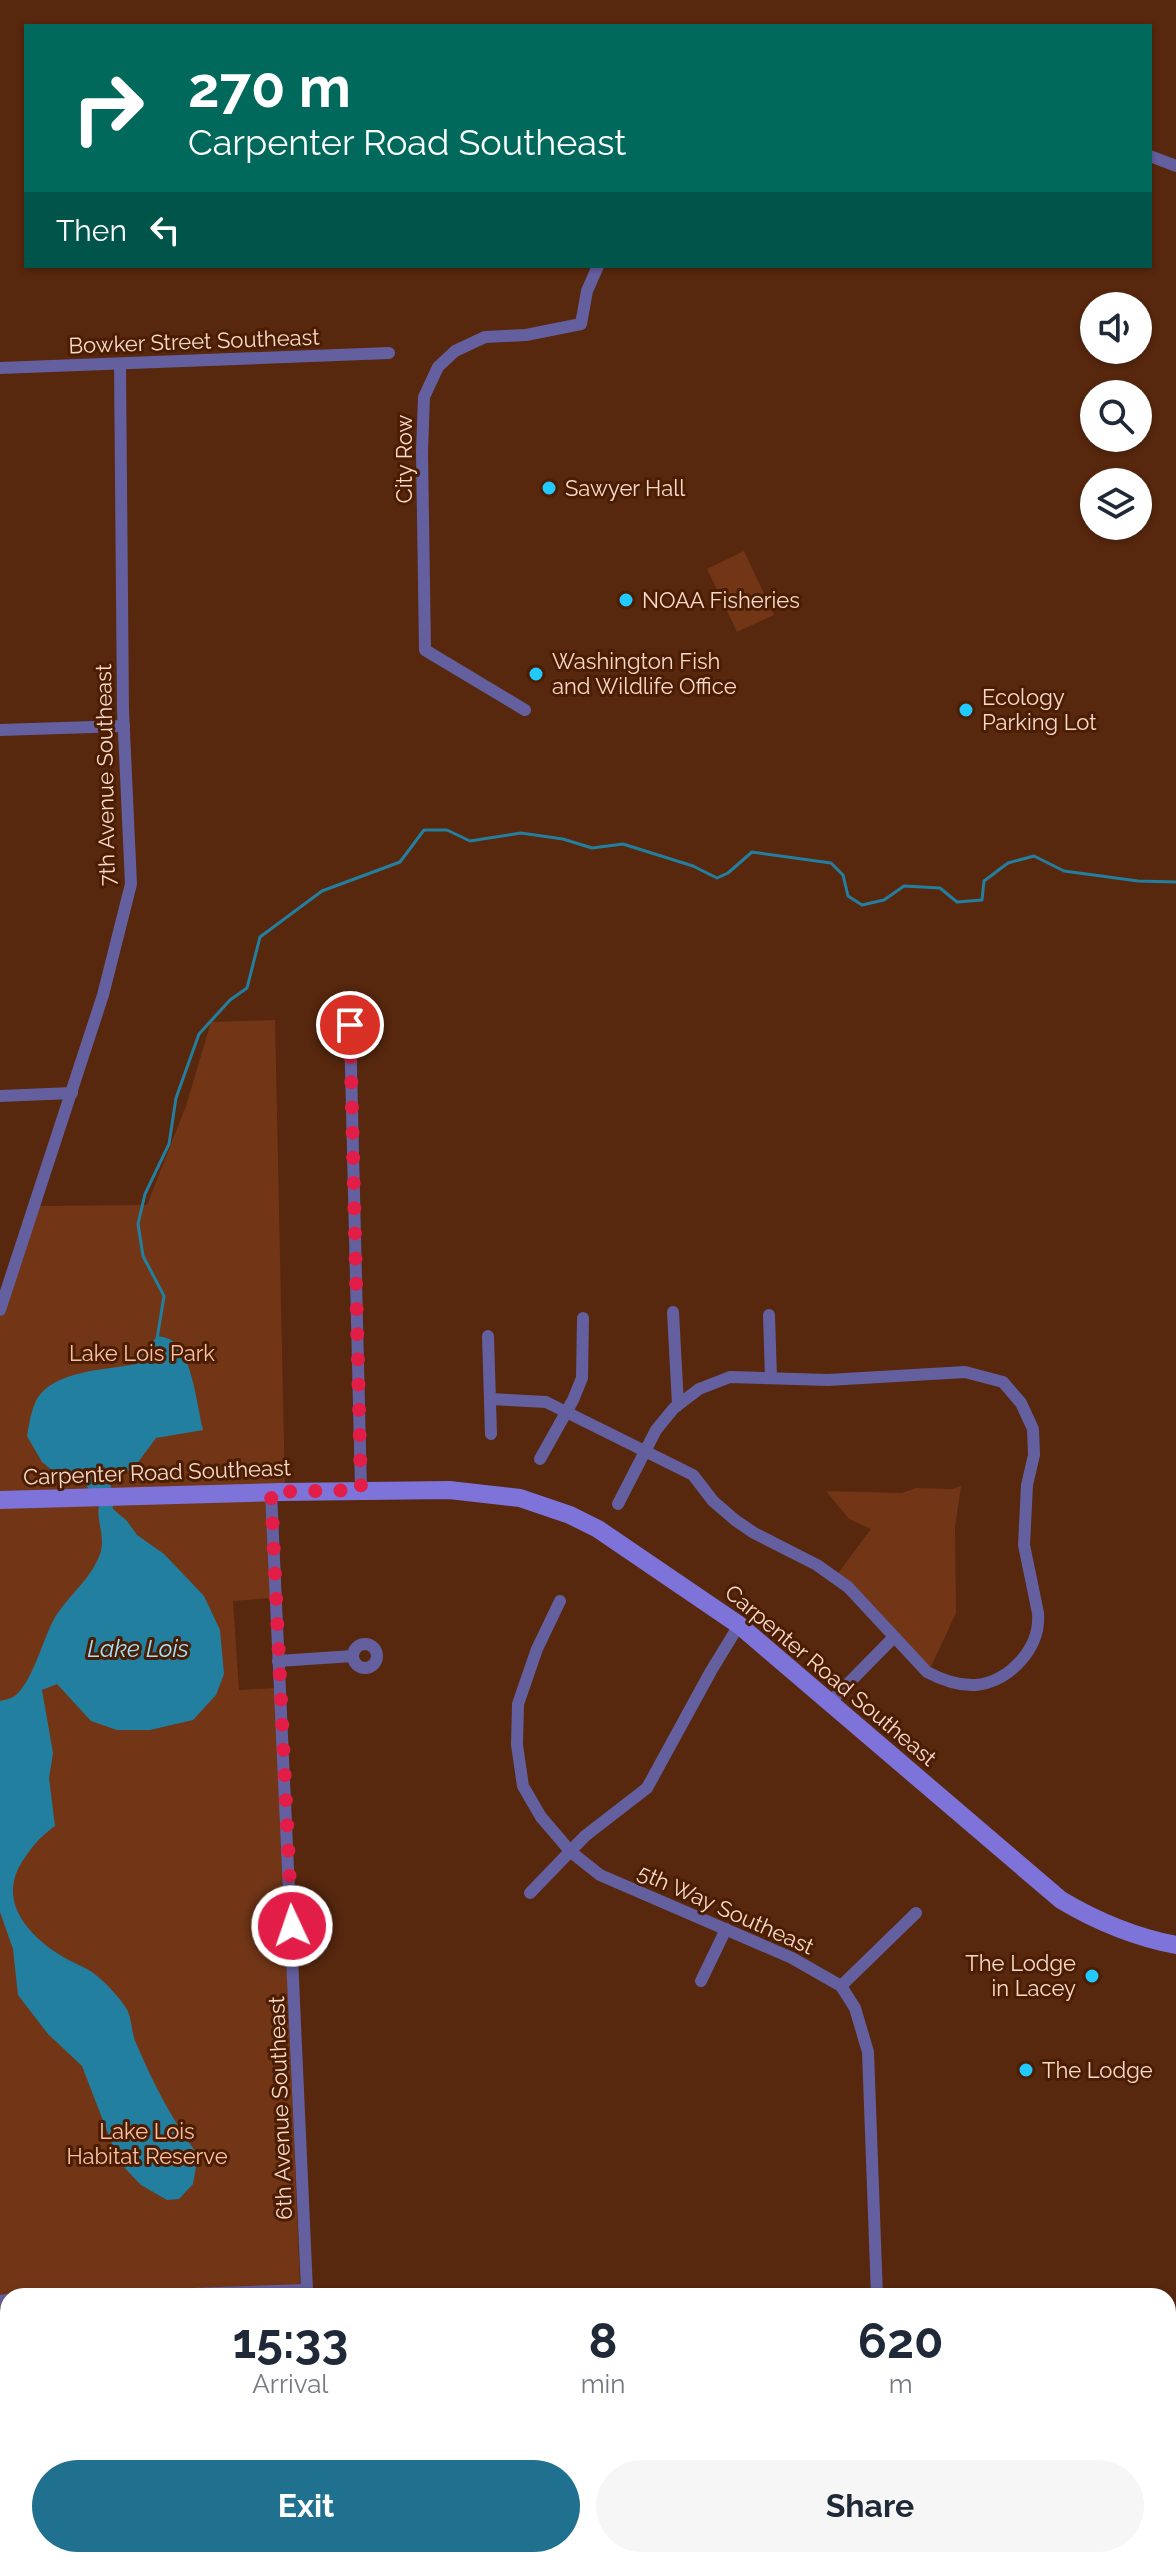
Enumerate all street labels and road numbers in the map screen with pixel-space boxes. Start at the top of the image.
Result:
street label: Bowker Street Southeast [68,324,321,358]
street label: City Row [391,414,417,503]
street label: 7th Avenue Southeast [90,663,120,886]
street label: Carpenter Road Southeast [23,1454,292,1490]
street label: Carpenter Road Southeast [720,1579,942,1771]
street label: 5th Way Southeast [634,1858,819,1960]
street label: 6th Avenue Southeast [263,1995,297,2220]

